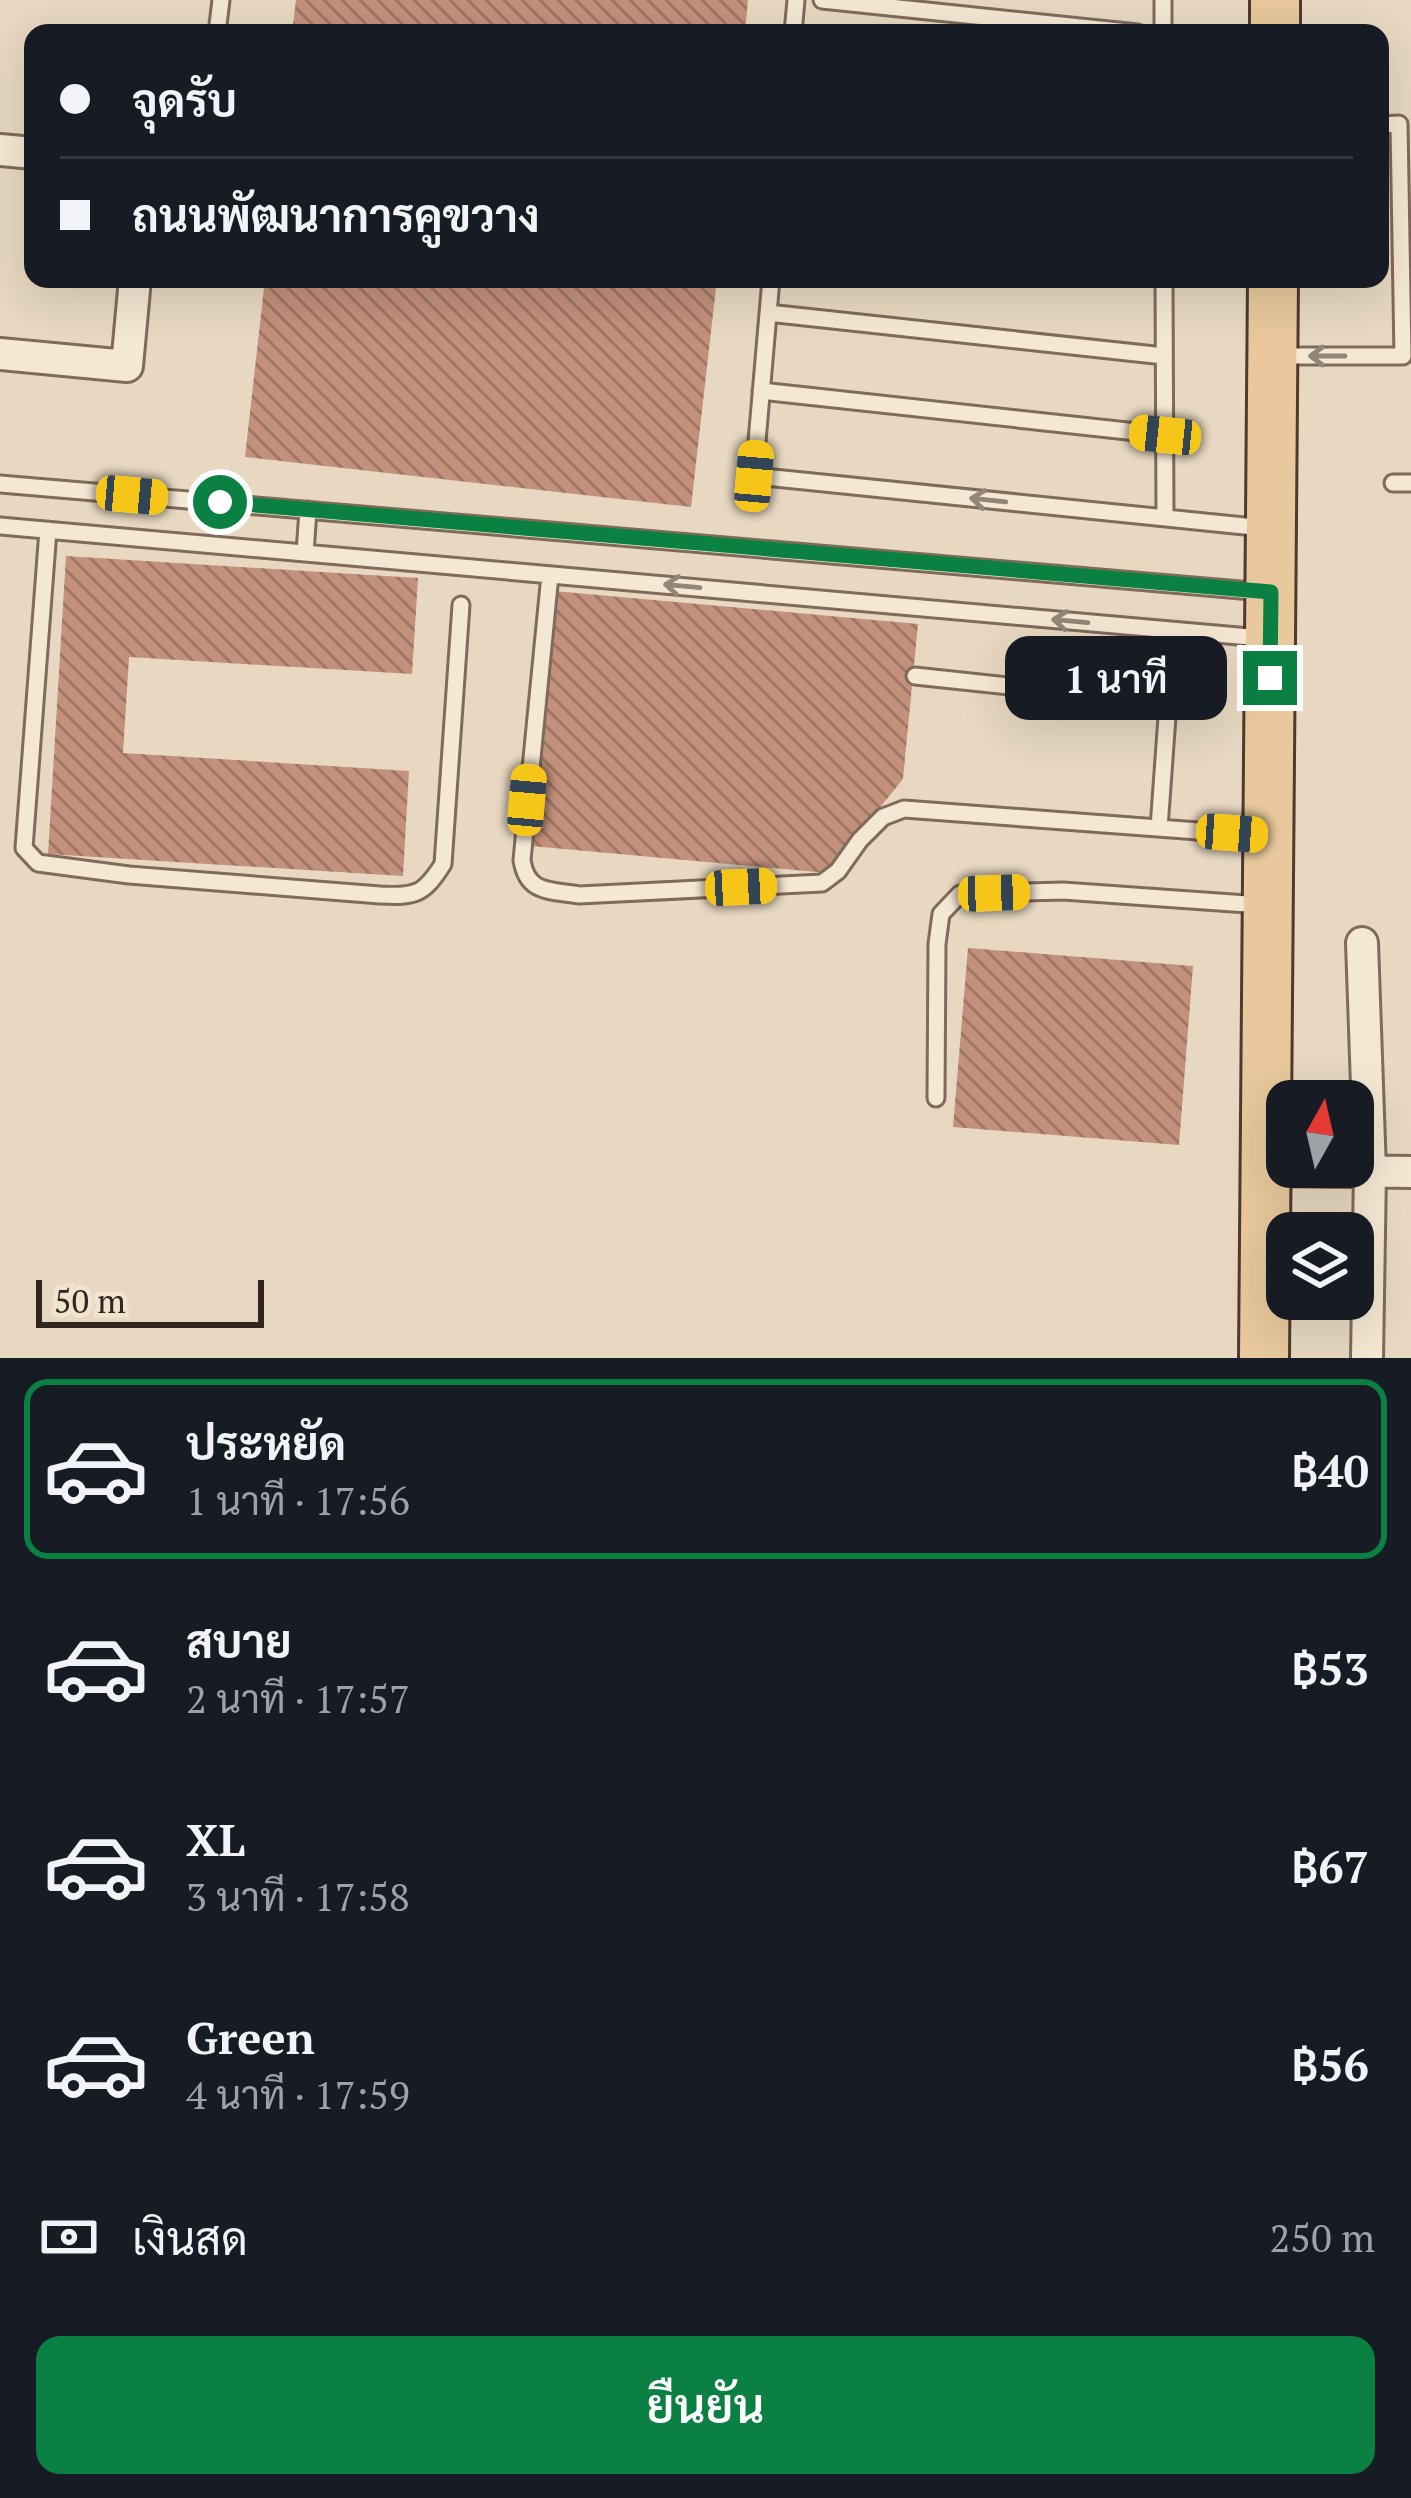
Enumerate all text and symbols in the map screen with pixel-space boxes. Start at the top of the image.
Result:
text: จุดรับ [132,70,237,130]
text: ถนนพัฒนาการคูขวาง [132,185,540,245]
one-way arrow [1308,345,1347,367]
car [1127,413,1203,457]
car [733,439,775,513]
car [95,474,169,516]
route start [193,475,247,529]
one-way arrow [969,488,1008,511]
one-way arrow [663,575,702,598]
one-way arrow [1051,609,1090,632]
callout: 1 นาที [1006,636,1228,720]
route end [1243,651,1297,705]
text: 1 นาที [1064,652,1168,704]
car [506,763,548,837]
car [1195,813,1269,853]
car [704,867,778,907]
car [957,874,1031,912]
north arrow [1266,1080,1374,1188]
map controls [1266,1080,1374,1320]
button: layers [1266,1212,1374,1320]
scale bar [36,1274,264,1327]
text: 50 m [54,1279,126,1322]
text: ประหยัด [186,1413,346,1473]
icon: car [42,1415,150,1523]
text: ฿40 [1291,1440,1369,1500]
text: 1 นาที · 17:56 [186,1474,410,1526]
text: สบาย [186,1611,292,1671]
icon: car [42,1613,150,1721]
text: ฿53 [1291,1638,1369,1698]
text: 2 นาที · 17:57 [186,1672,410,1724]
text: XL [186,1809,245,1869]
icon: car [42,1811,150,1919]
text: ฿67 [1291,1836,1369,1896]
text: 3 นาที · 17:58 [186,1870,410,1922]
text: Green [186,2007,315,2067]
icon: car [42,2009,150,2117]
text: ฿56 [1291,2034,1369,2094]
text: 4 นาที · 17:59 [186,2068,410,2120]
icon: cash [36,2204,102,2270]
text: เงินสด [132,2208,248,2268]
text: 250 m [1270,2211,1375,2263]
button: ยืนยัน [36,2336,1375,2474]

